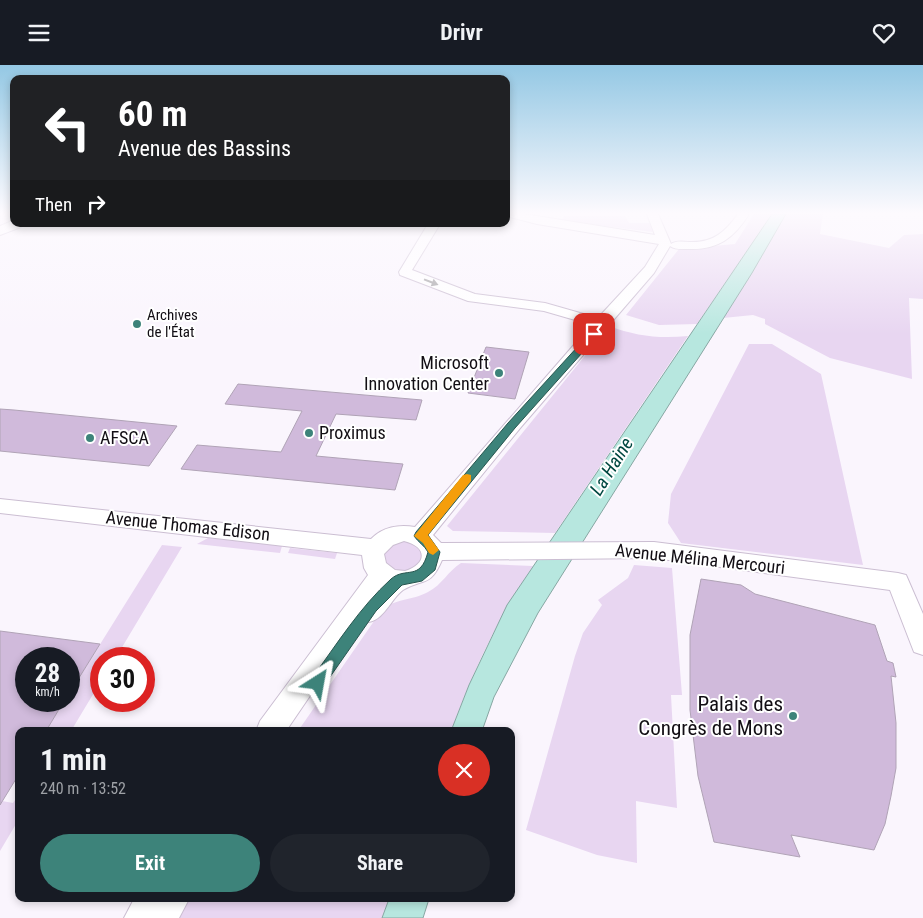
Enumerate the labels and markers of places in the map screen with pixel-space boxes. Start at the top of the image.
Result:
place label: Archives de l'État [147,306,198,341]
pin [573,313,615,355]
marker: Archives de l'État [131,318,143,330]
place label: Microsoft Innovation Center [364,352,490,394]
marker: Microsoft Innovation Center [493,367,505,379]
place label: Proximus [319,422,386,443]
place label: AFSCA [100,427,150,448]
marker: Proximus [303,427,315,439]
marker: AFSCA [84,432,96,444]
place label: Palais des Congrès de Mons [638,692,783,740]
marker: Palais des Congrès de Mons [787,710,799,722]

